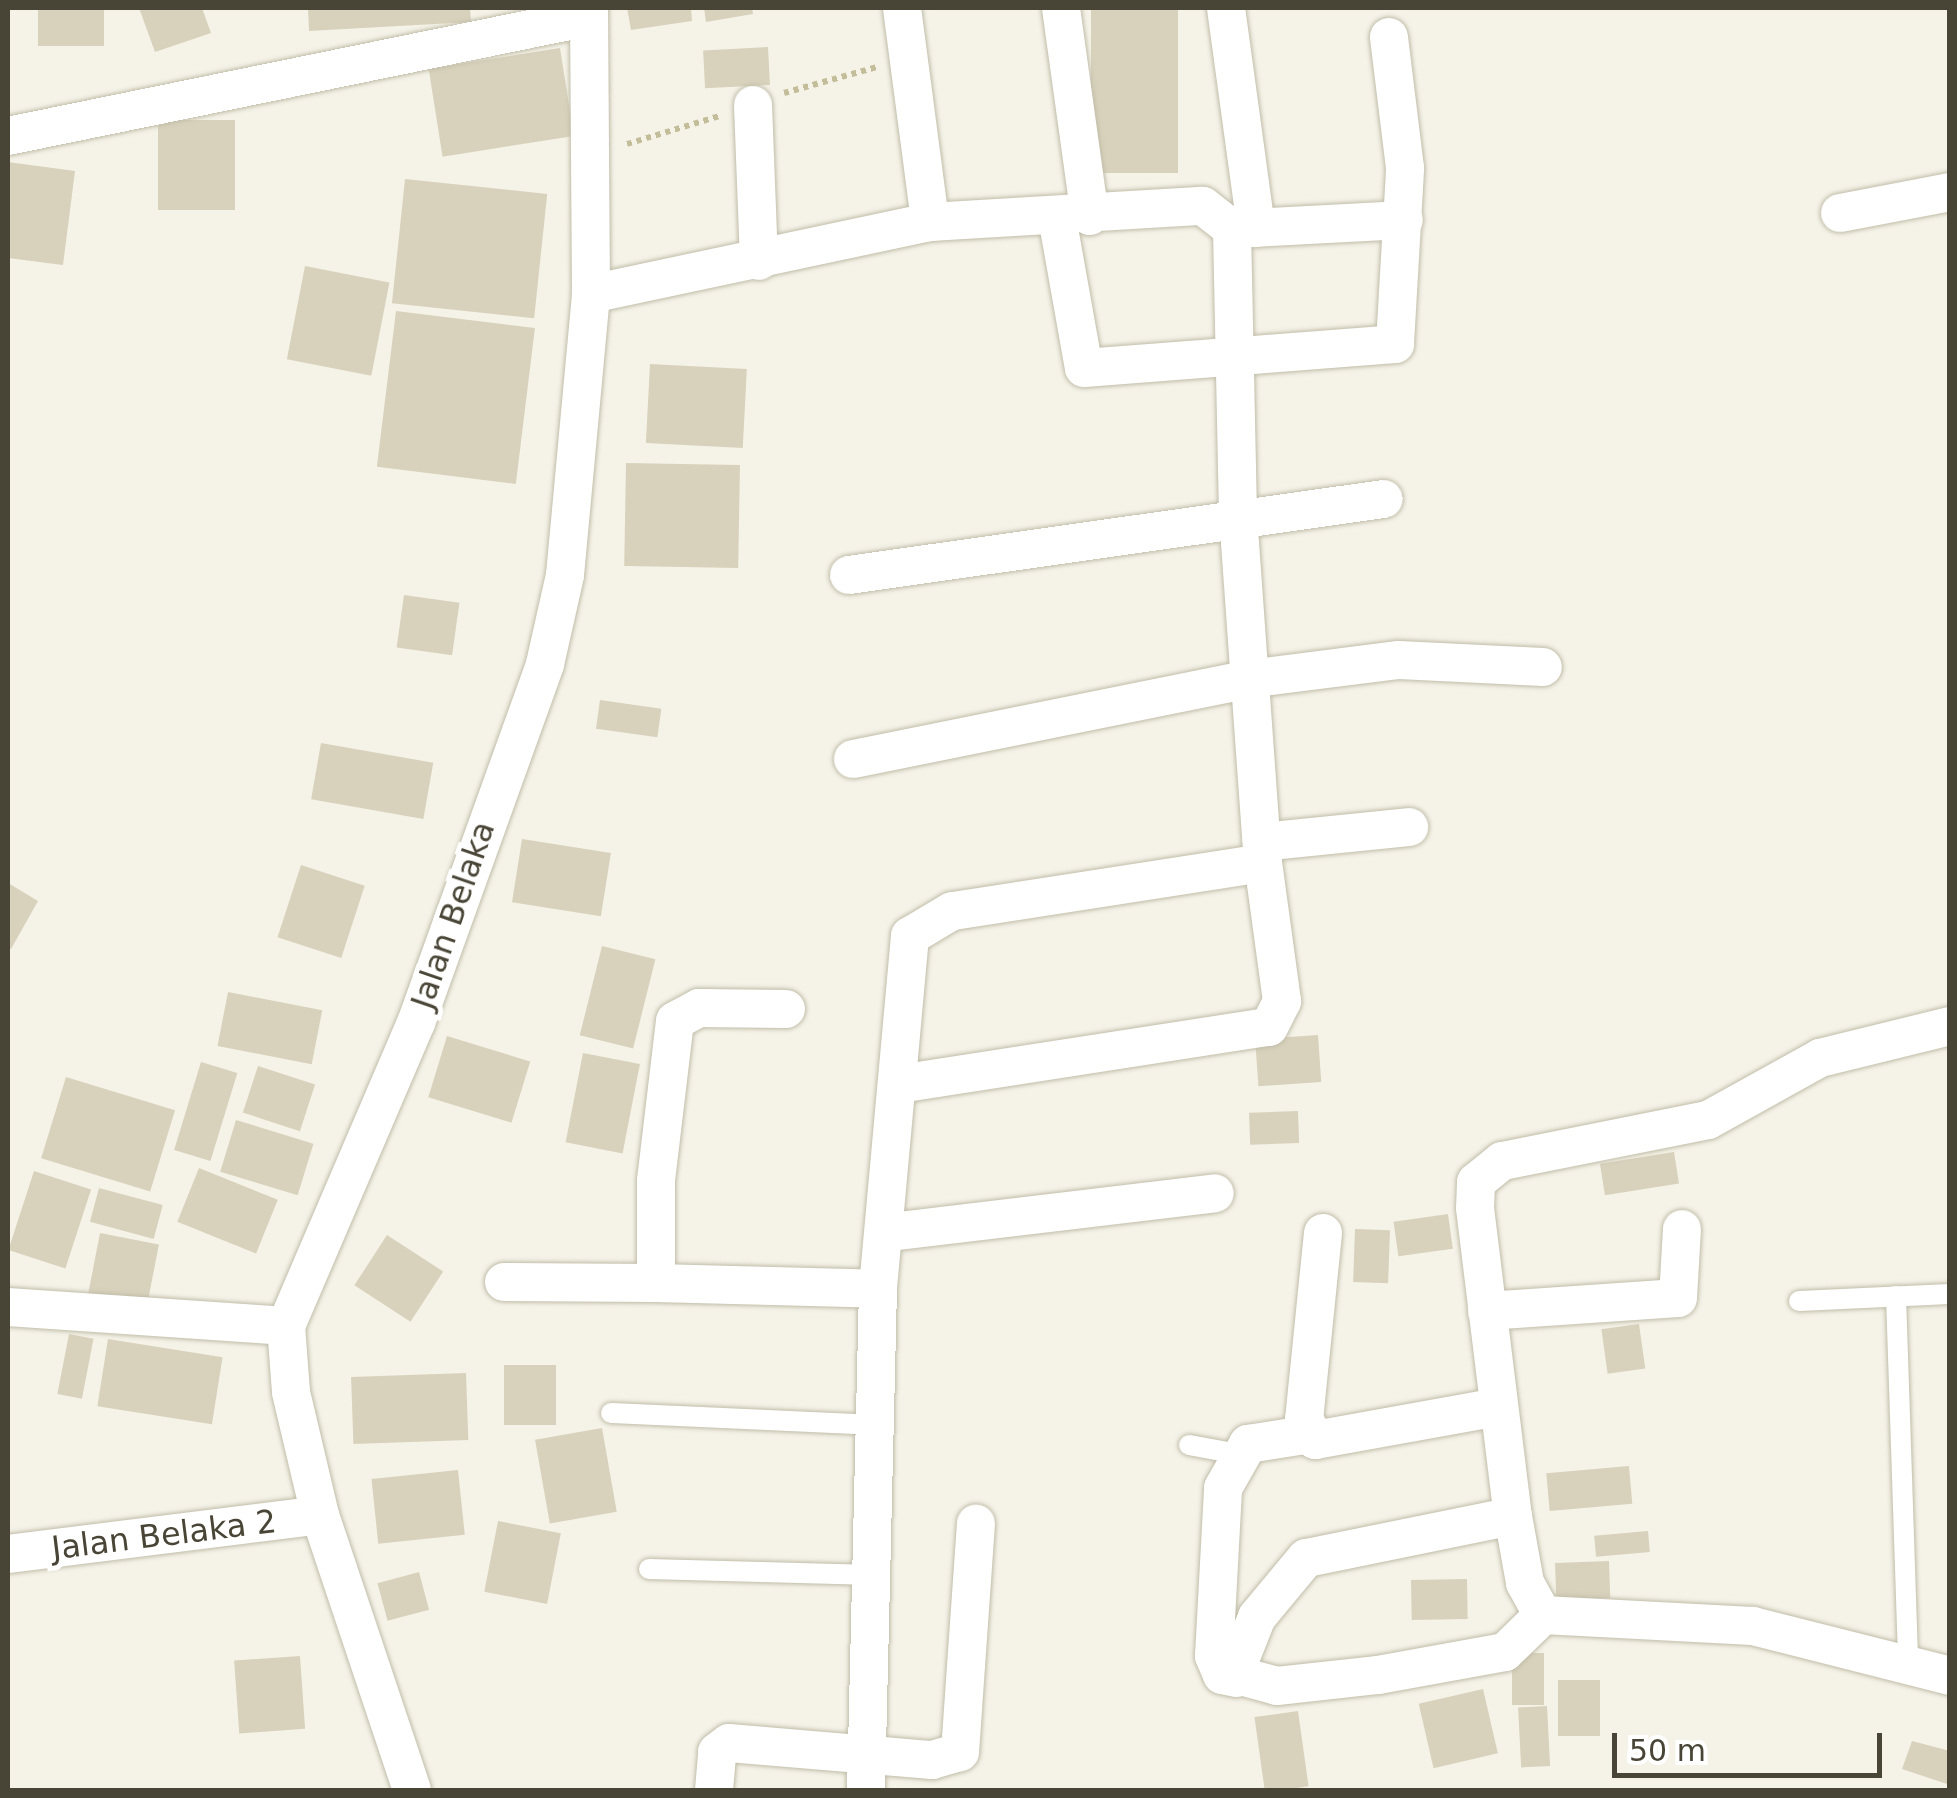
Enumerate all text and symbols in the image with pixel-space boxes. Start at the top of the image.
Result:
street label: Jalan Belaka [403,816,503,1014]
street label: Jalan Belaka 2 [49,1502,279,1568]
scale bar [1617,1713,1887,1775]
text: 50 m [1629,1733,1706,1768]

